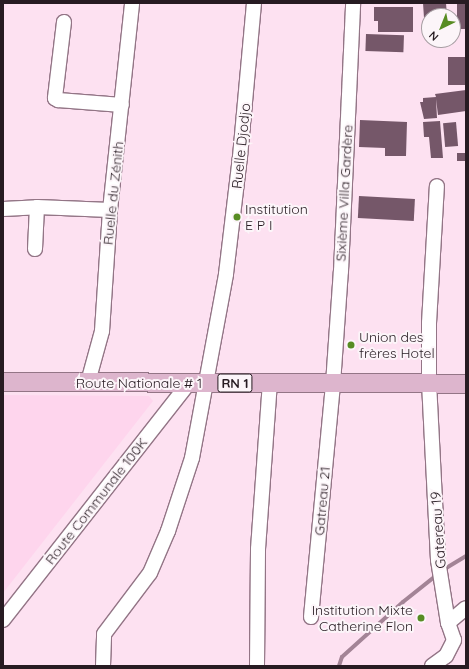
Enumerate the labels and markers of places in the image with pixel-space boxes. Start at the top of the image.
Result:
place label: Institution E P I [245,201,308,234]
marker: Institution E P I [232,212,242,222]
place label: Union des frères Hotel [359,329,435,362]
marker: Union des frères Hotel [346,340,356,350]
place label: Institution Mixte Catherine Flon [312,602,413,634]
marker: Institution Mixte Catherine Flon [416,613,426,623]

